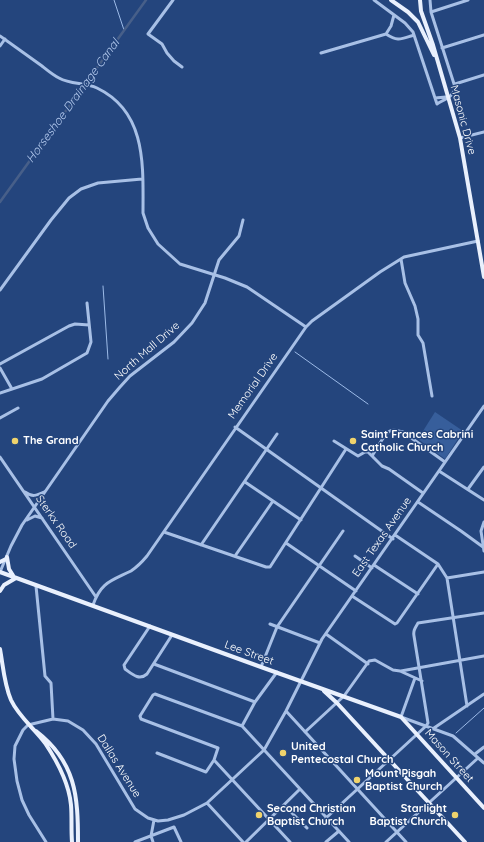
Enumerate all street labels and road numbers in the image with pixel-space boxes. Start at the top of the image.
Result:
street label: Masonic Drive [447,84,479,156]
street label: North Mall Drive [112,319,182,383]
street label: Memorial Drive [225,351,281,421]
street label: Sterkx Road [33,493,79,551]
street label: East Texas Avenue [350,495,414,579]
street label: Lee Street [223,638,275,668]
street label: Mason Street [422,727,476,785]
street label: Dallas Avenue [94,732,144,800]

